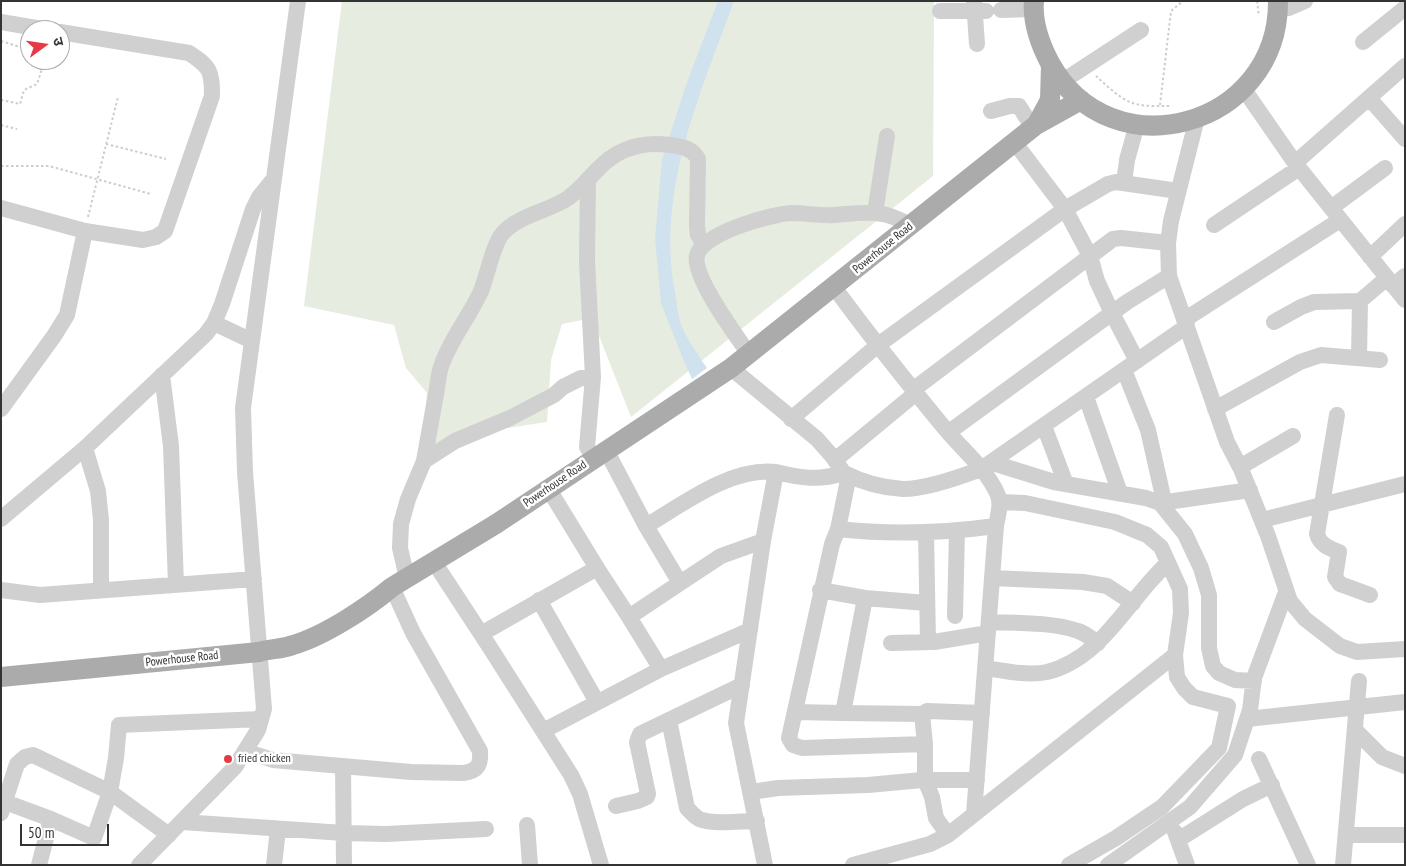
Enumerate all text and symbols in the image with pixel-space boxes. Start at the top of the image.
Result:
north arrow [20,20,70,70]
text: उ [49,35,68,48]
street label: Powerhouse Road [850,219,916,277]
street label: Powerhouse Road [521,458,589,510]
street label: Powerhouse Road [145,648,219,670]
place label: fried chicken [238,752,291,766]
marker: fried chicken [222,753,234,765]
scale bar [22,814,111,846]
text: 50 m [28,823,54,842]

